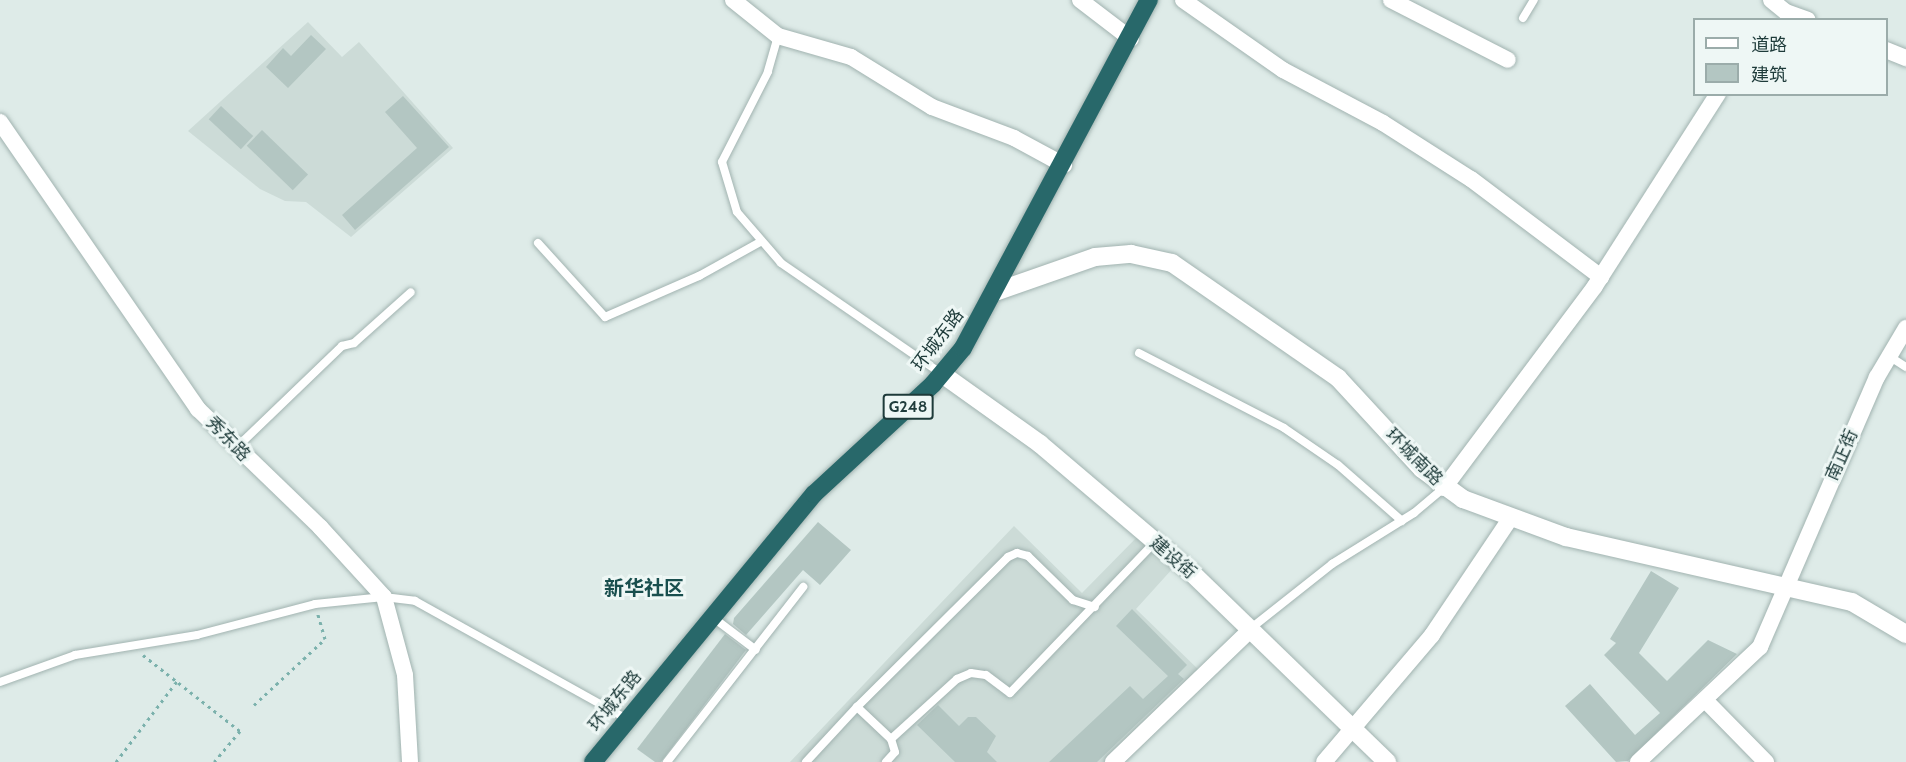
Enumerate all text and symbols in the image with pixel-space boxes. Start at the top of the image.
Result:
legend [1693,18,1888,96]
text: 道路 [1751,34,1787,56]
text: 建筑 [1751,64,1787,86]
street label: 环城东路 [908,305,968,375]
road number: G248 [882,394,934,420]
street label: 秀东路 [201,412,255,466]
street label: 环城南路 [1381,424,1447,490]
street label: 南正街 [1821,426,1863,484]
street label: 建设街 [1146,532,1200,584]
district label: 新华社区 [604,576,684,600]
street label: 环城东路 [584,666,646,736]

